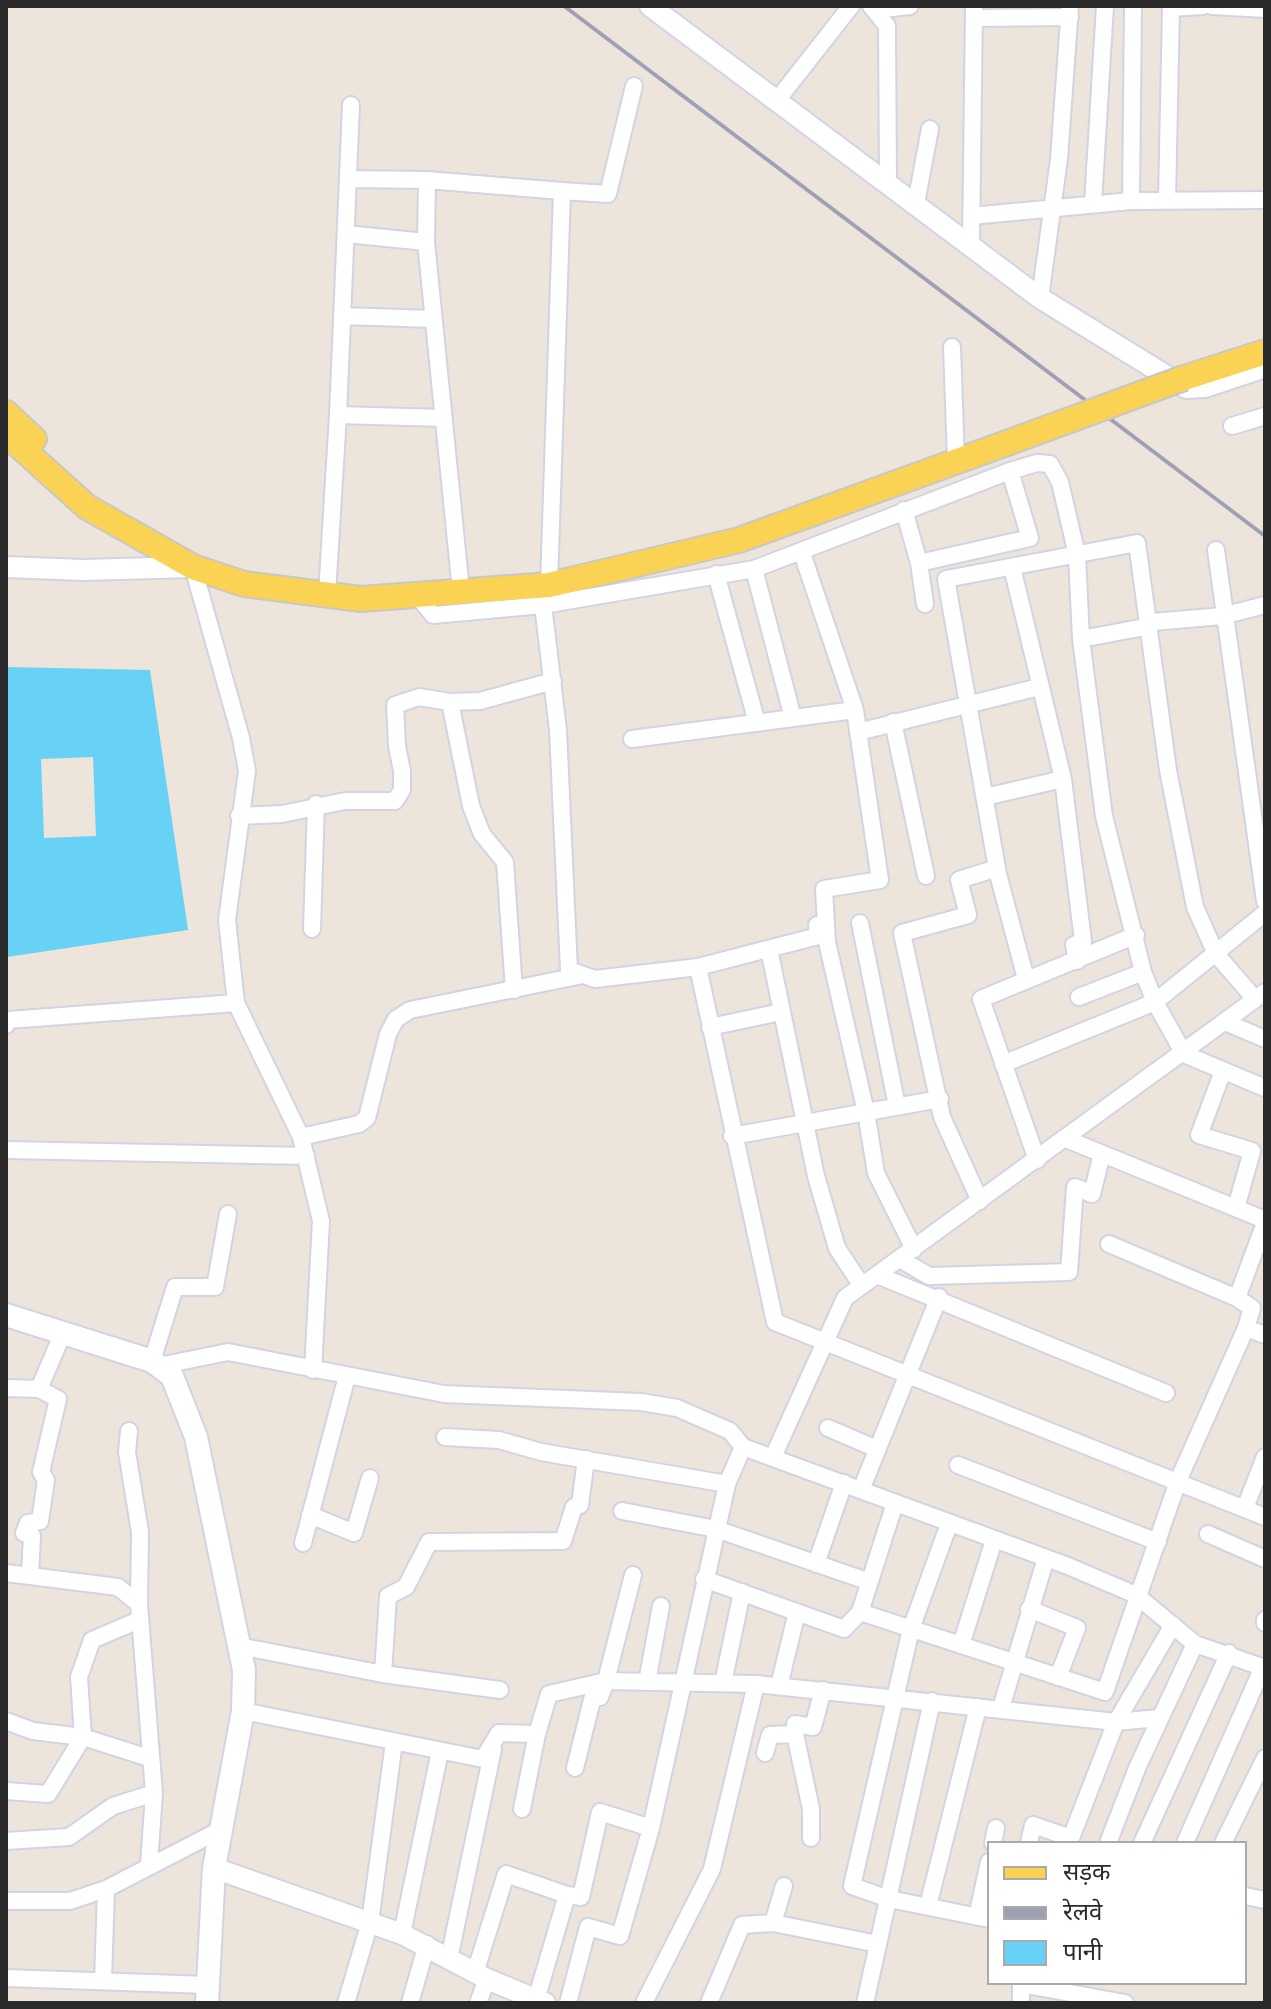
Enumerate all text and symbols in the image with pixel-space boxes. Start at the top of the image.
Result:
legend [987,1841,1247,1985]
text: सड़क [1063,1856,1111,1886]
text: रेलवे [1063,1896,1102,1926]
text: पानी [1063,1936,1102,1966]

